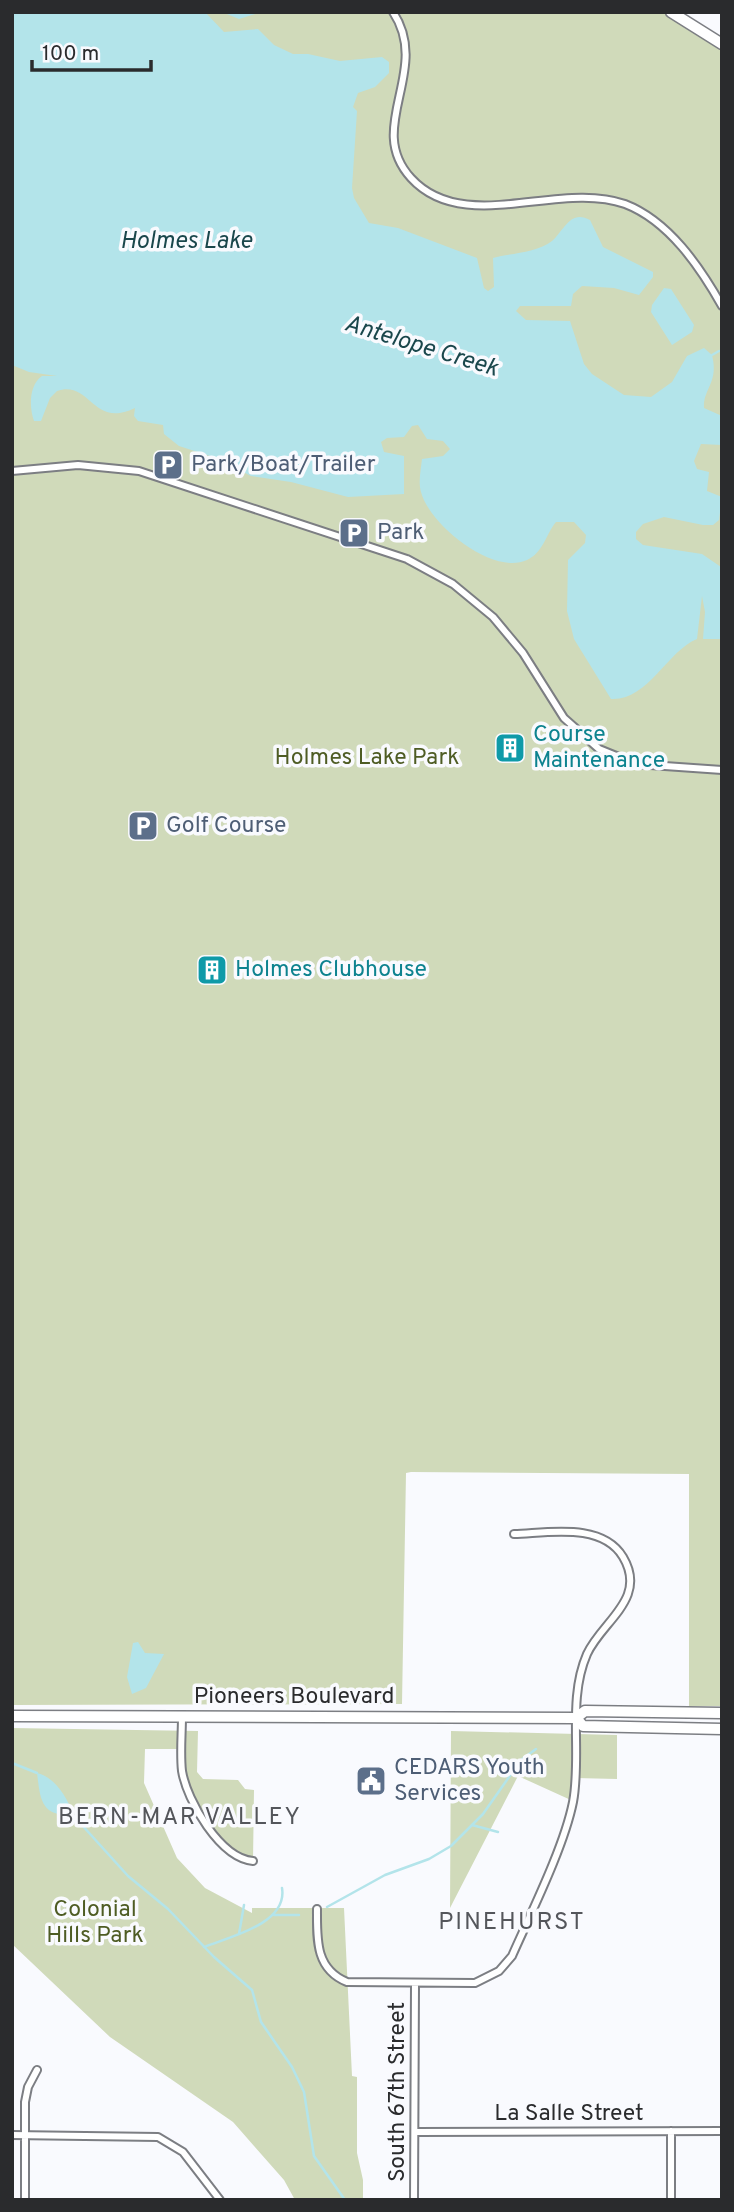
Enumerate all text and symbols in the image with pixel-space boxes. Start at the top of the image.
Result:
scale bar [32,28,150,72]
text: 100 m [42,41,99,68]
water label: Holmes Lake [120,227,253,257]
water label: Antelope Creek [341,309,502,385]
parking icon: Park/Boat/Trailer [151,448,185,482]
place label: Park/Boat/Trailer [191,451,376,480]
parking icon: Park [337,516,371,550]
place label: Park [377,519,424,548]
place label: Course Maintenance [533,721,665,776]
building icon: Course Maintenance [493,731,527,765]
park label: Holmes Lake Park [275,744,459,773]
parking icon: Golf Course [126,809,160,843]
place label: Golf Course [166,812,286,841]
building icon: Holmes Clubhouse [195,953,229,987]
place label: Holmes Clubhouse [235,956,427,985]
street label: Pioneers Boulevard [194,1683,394,1712]
place label: CEDARS Youth Services [394,1754,545,1809]
public building icon: CEDARS Youth Services [354,1764,388,1798]
district label: BERN-MAR VALLEY [58,1803,302,1833]
park label: Colonial Hills Park [46,1896,144,1951]
district label: PINEHURST [438,1908,586,1938]
street label: South 67th Street [384,2002,413,2182]
street label: La Salle Street [494,2100,644,2129]

